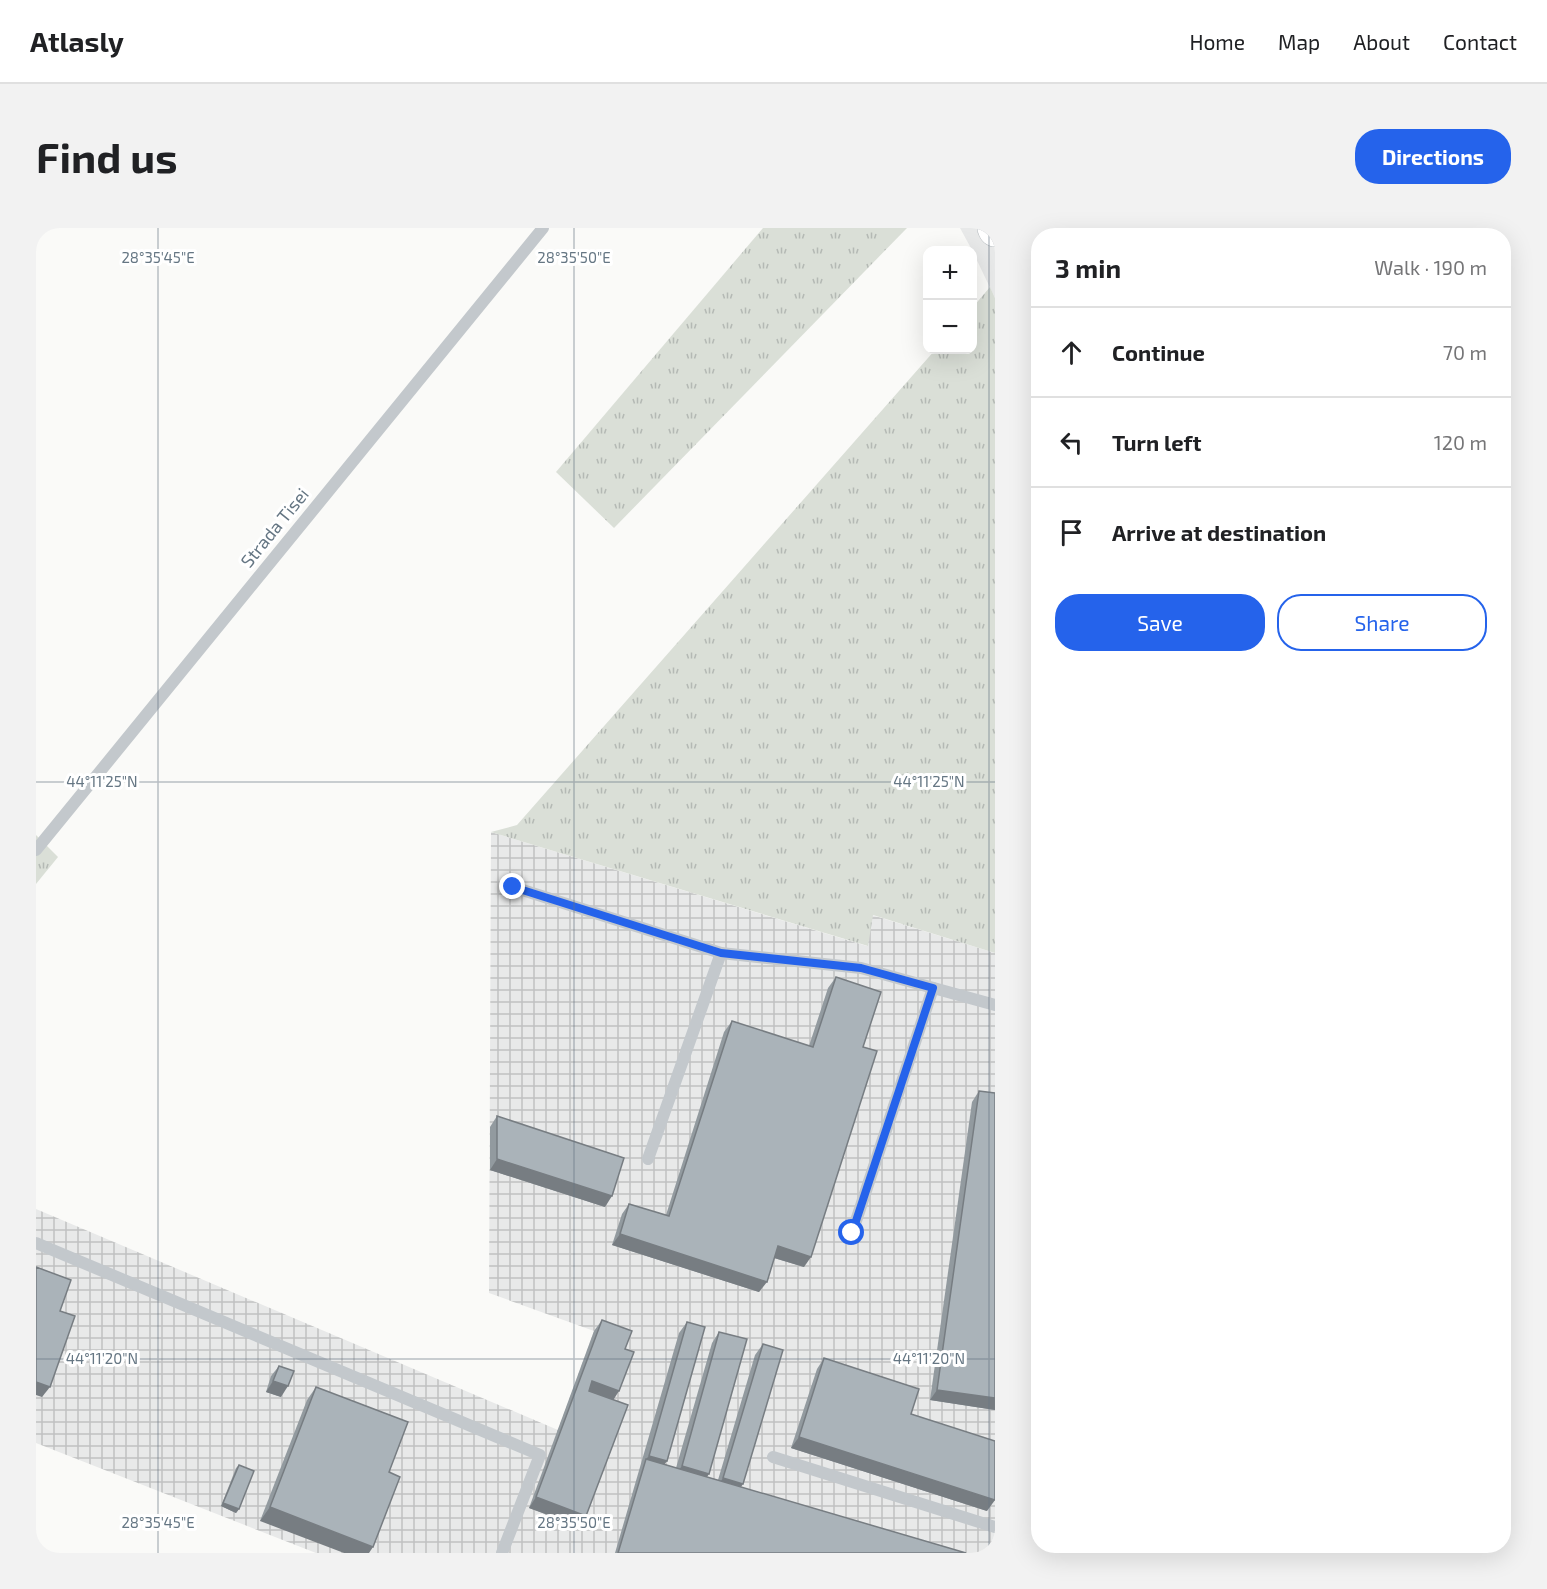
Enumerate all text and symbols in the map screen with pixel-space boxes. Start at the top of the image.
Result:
text: Atlasly [30,24,124,58]
text: Home [1189,29,1245,54]
text: Map [1278,29,1320,54]
text: About [1353,29,1410,54]
text: Contact [1443,29,1517,54]
button: Directions [1355,129,1511,184]
text: Find us [36,131,178,181]
map controls [923,246,977,354]
button: + [923,246,977,300]
text: 28°35'45"E [121,248,195,266]
text: 28°35'50"E [537,248,611,266]
text: 3 min [1055,252,1121,283]
text: Walk · 190 m [1374,255,1487,279]
button: − [923,300,977,354]
icon: ahead [1055,336,1088,369]
text: Continue [1112,339,1205,365]
text: 70 m [1443,340,1487,364]
icon: left [1055,426,1088,459]
text: Turn left [1112,429,1201,455]
text: 120 m [1434,430,1487,454]
street label: Strada Tisei [235,483,313,572]
icon: arrive [1055,516,1088,549]
text: Arrive at destination [1112,519,1326,545]
button: Save [1055,594,1265,651]
button: Share [1277,594,1487,651]
text: 44°11'25"N [66,772,138,790]
text: 44°11'25"N [893,772,965,790]
route end [499,873,525,899]
route start [838,1219,864,1245]
text: 44°11'20"N [66,1349,138,1367]
text: 44°11'20"N [893,1349,965,1367]
text: 28°35'45"E [121,1513,195,1531]
text: 28°35'50"E [537,1513,611,1531]

